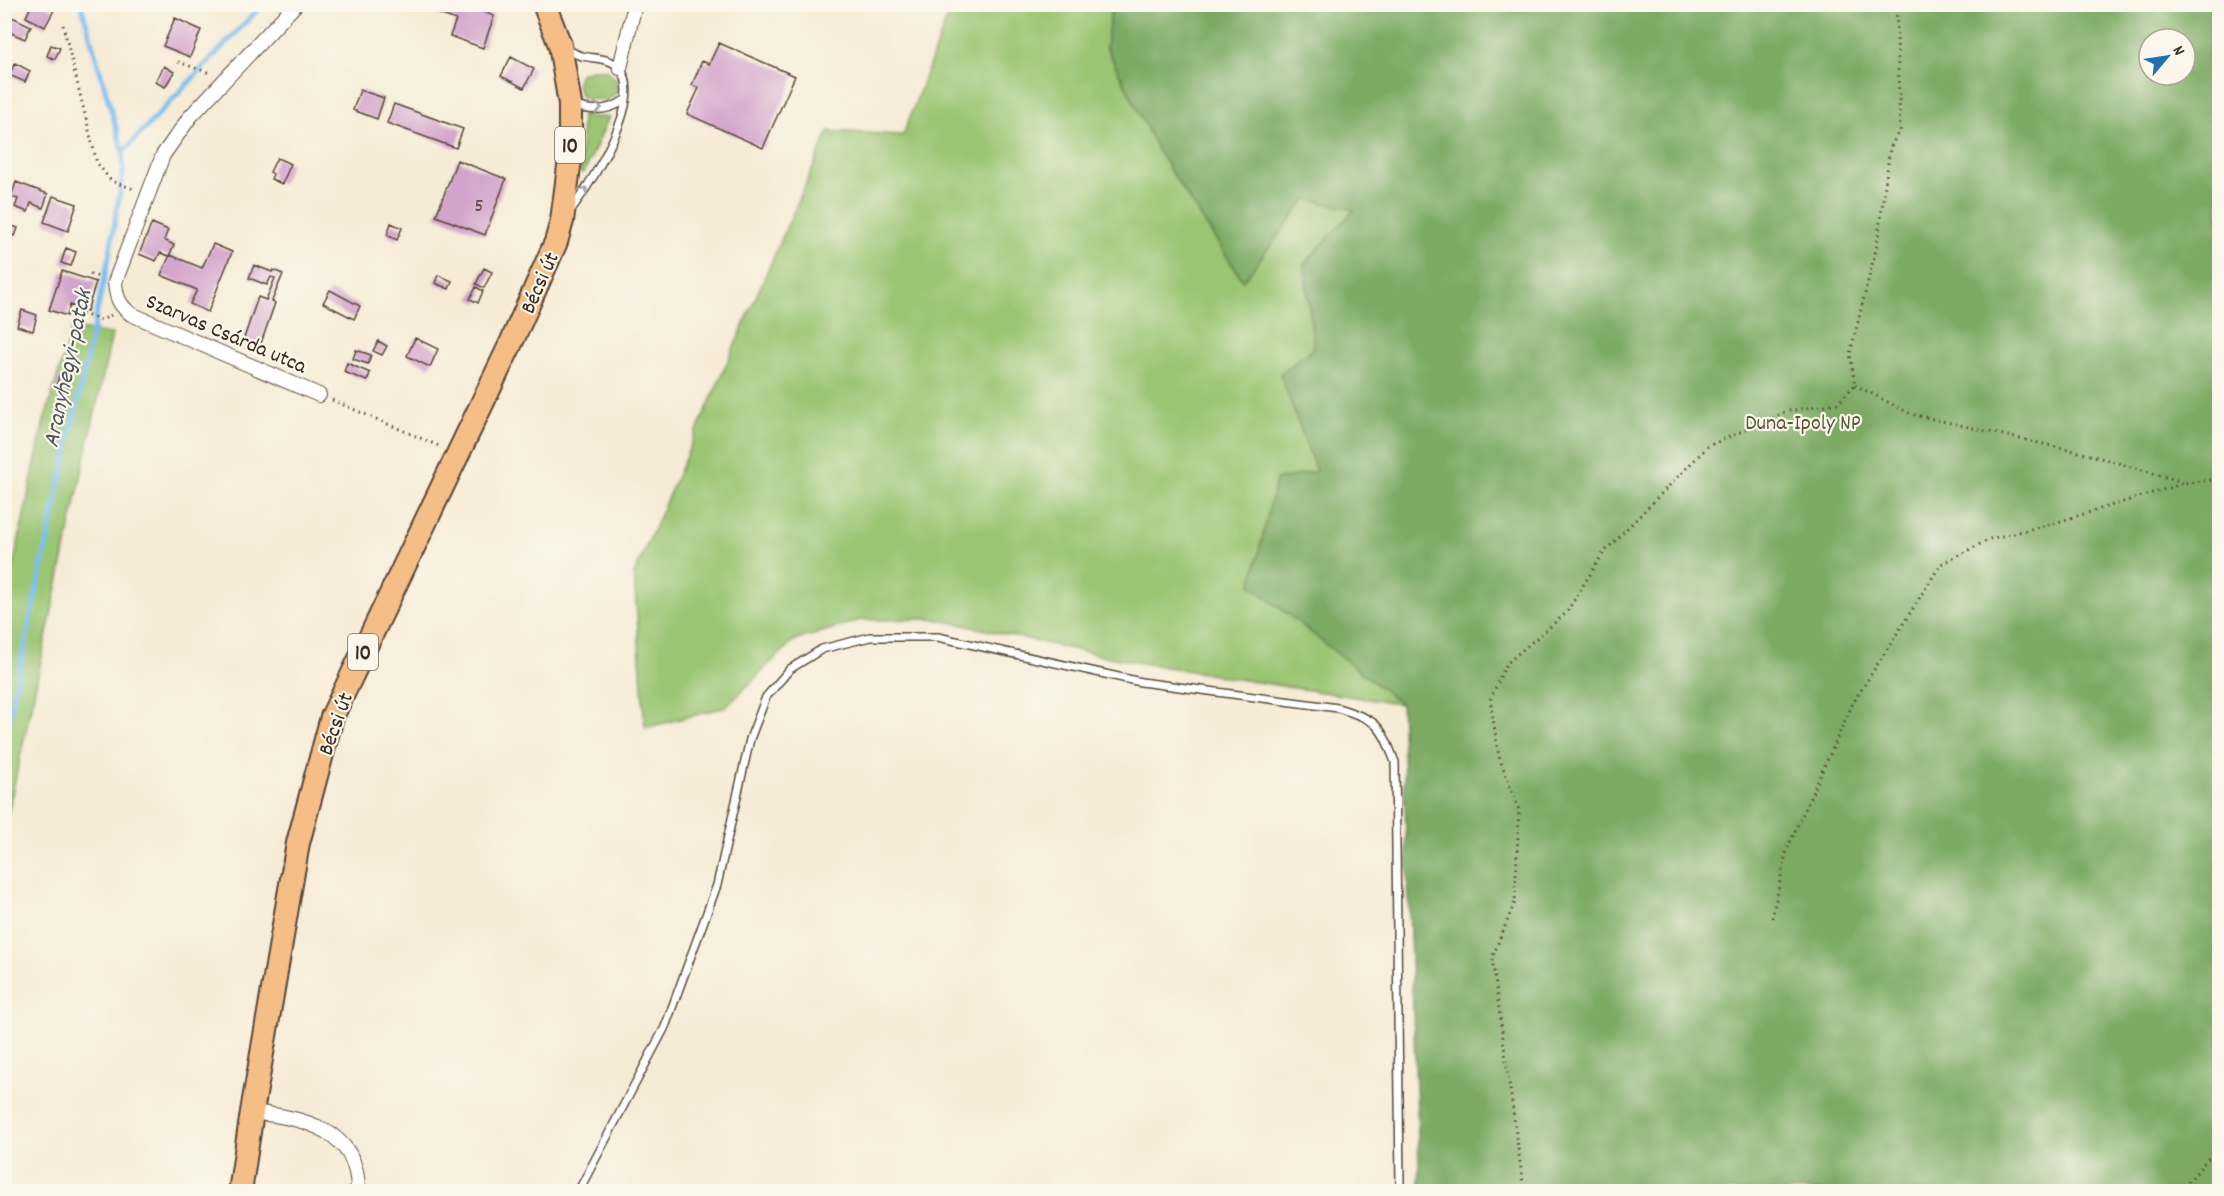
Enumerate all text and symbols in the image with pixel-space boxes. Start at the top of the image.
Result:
north arrow [2137,27,2197,87]
text: N [2166,42,2190,60]
one-way arrow [594,102,603,115]
road number: 10 [555,127,585,163]
one-way arrow [577,187,589,197]
house number: 5 [474,193,484,221]
street label: Bécsi út [514,248,569,319]
water label: Aranyhegyi-patak [36,284,103,451]
street label: Szarvas Csárda utca [140,287,311,383]
park label: Duna-Ipoly NP [1745,409,1861,440]
road number: 10 [348,634,378,670]
street label: Bécsi út [312,689,363,760]

